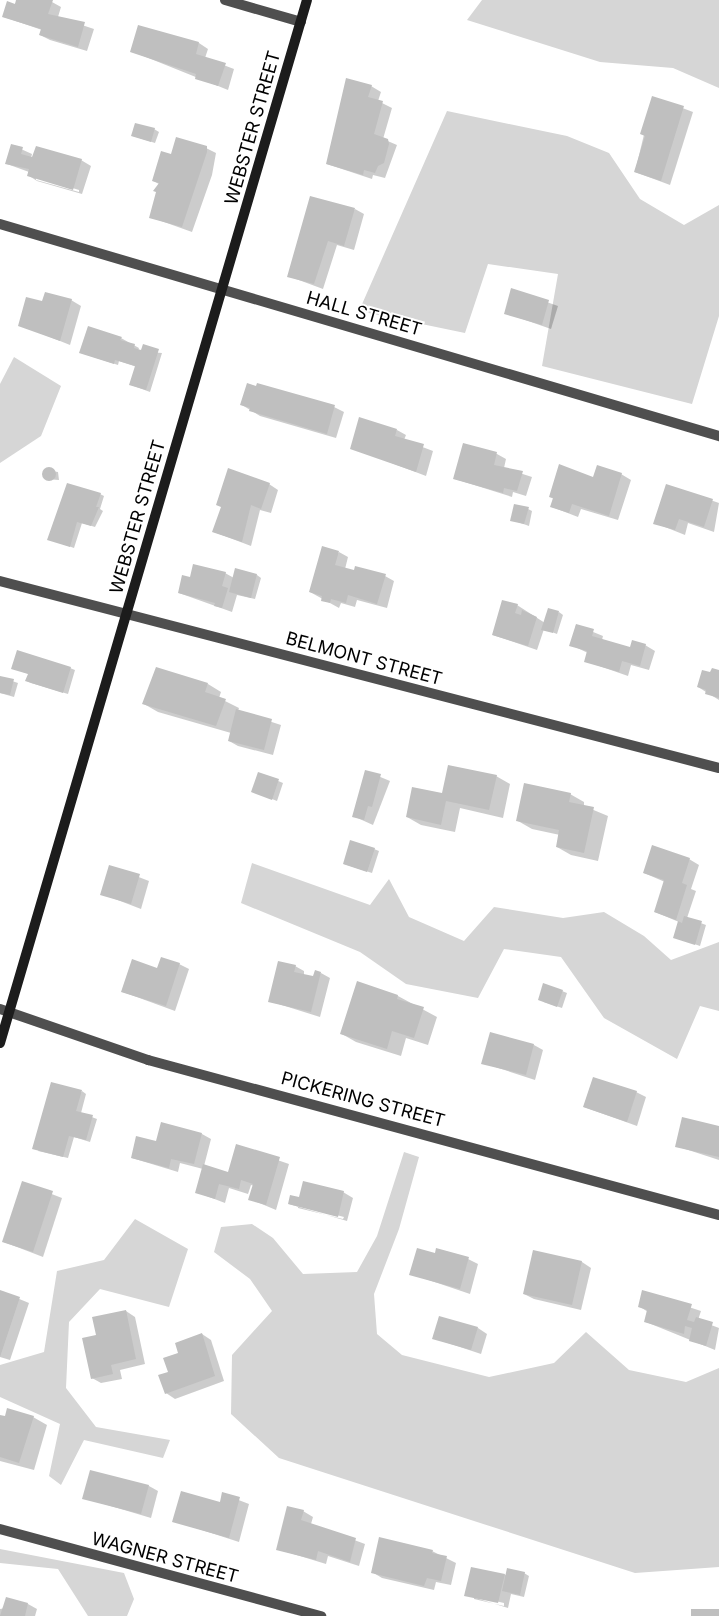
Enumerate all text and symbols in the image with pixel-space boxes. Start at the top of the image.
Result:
street label: WEBSTER STREET [221,49,285,207]
street label: HALL STREET [304,287,424,341]
street label: WEBSTER STREET [106,438,170,596]
street label: BELMONT STREET [283,628,445,690]
street label: PICKERING STREET [279,1068,447,1132]
street label: WAGNER STREET [89,1528,241,1588]

